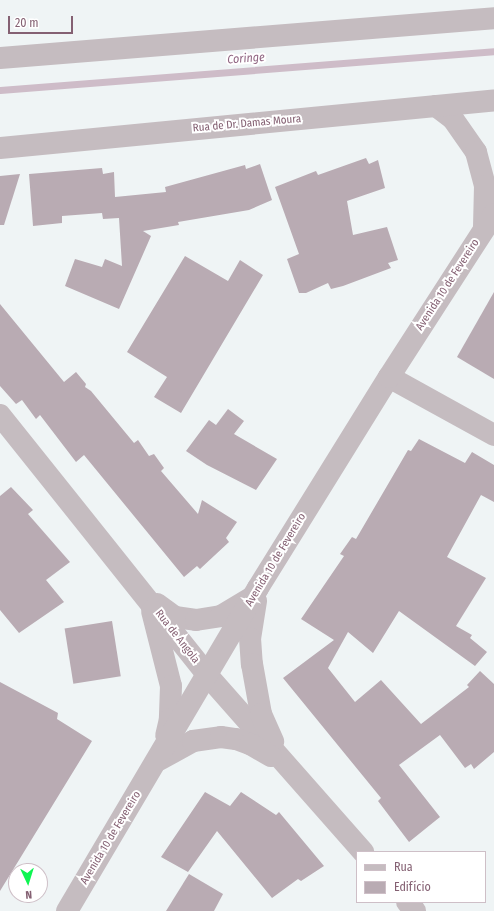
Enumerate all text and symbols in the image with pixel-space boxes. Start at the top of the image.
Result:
scale bar [10,8,75,34]
text: 20 m [15,16,39,30]
water label: Coringe [227,51,265,67]
street label: Rua de Dr. Damas Moura [192,113,302,135]
street label: Avenida 10 de Fevereiro [414,237,482,333]
street label: Avenida 10 de Fevereiro [243,511,309,609]
street label: Rua de Angola [152,608,202,666]
street label: Avenida 10 de Fevereiro [78,789,144,887]
legend [356,851,486,903]
text: Rua [394,860,413,874]
north arrow [8,863,48,903]
text: Edifício [394,880,431,894]
text: N [25,888,33,901]

